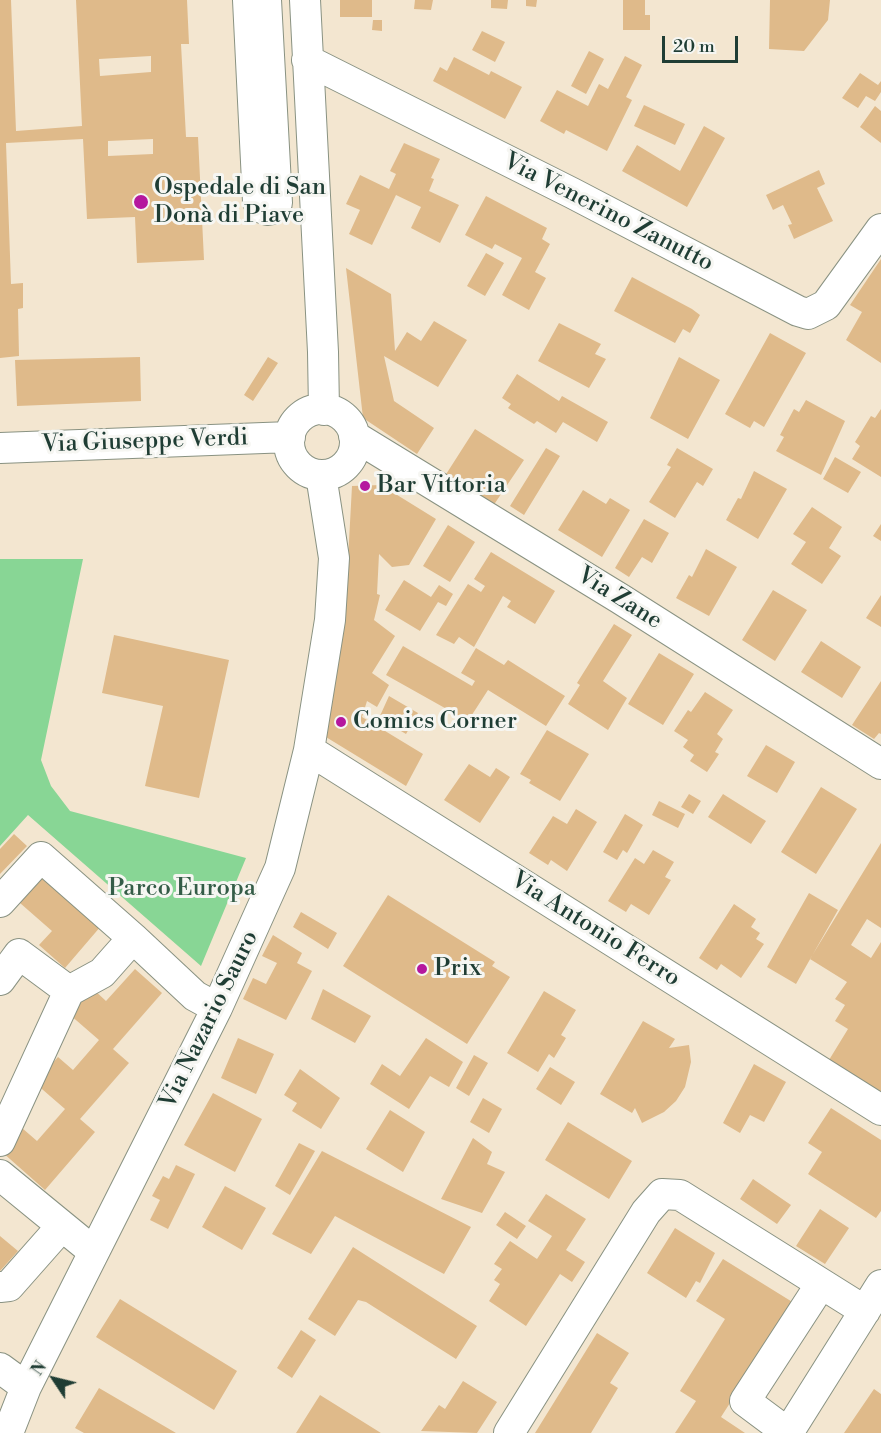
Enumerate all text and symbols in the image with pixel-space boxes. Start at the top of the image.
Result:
scale bar [665,24,742,62]
text: 20 m [673,35,715,58]
street label: Via Venerino Zanutto [498,148,718,278]
place label: Ospedale di San Donà di Piave [154,174,326,230]
marker: Ospedale di San Donà di Piave [132,193,150,211]
street label: Via Giuseppe Verdi [41,424,249,460]
place label: Bar Vittoria [377,472,506,500]
marker: Bar Vittoria [358,479,372,493]
street label: Via Zane [571,562,667,636]
place label: Comics Corner [353,708,517,736]
marker: Comics Corner [334,715,348,729]
street label: Via Antonio Ferro [505,866,685,994]
park label: Parco Europa [108,875,256,903]
street label: Via Nazario Sauro [154,926,266,1114]
place label: Prix [434,955,481,983]
marker: Prix [415,962,429,976]
north arrow [24,1349,84,1409]
text: N [27,1358,51,1380]

